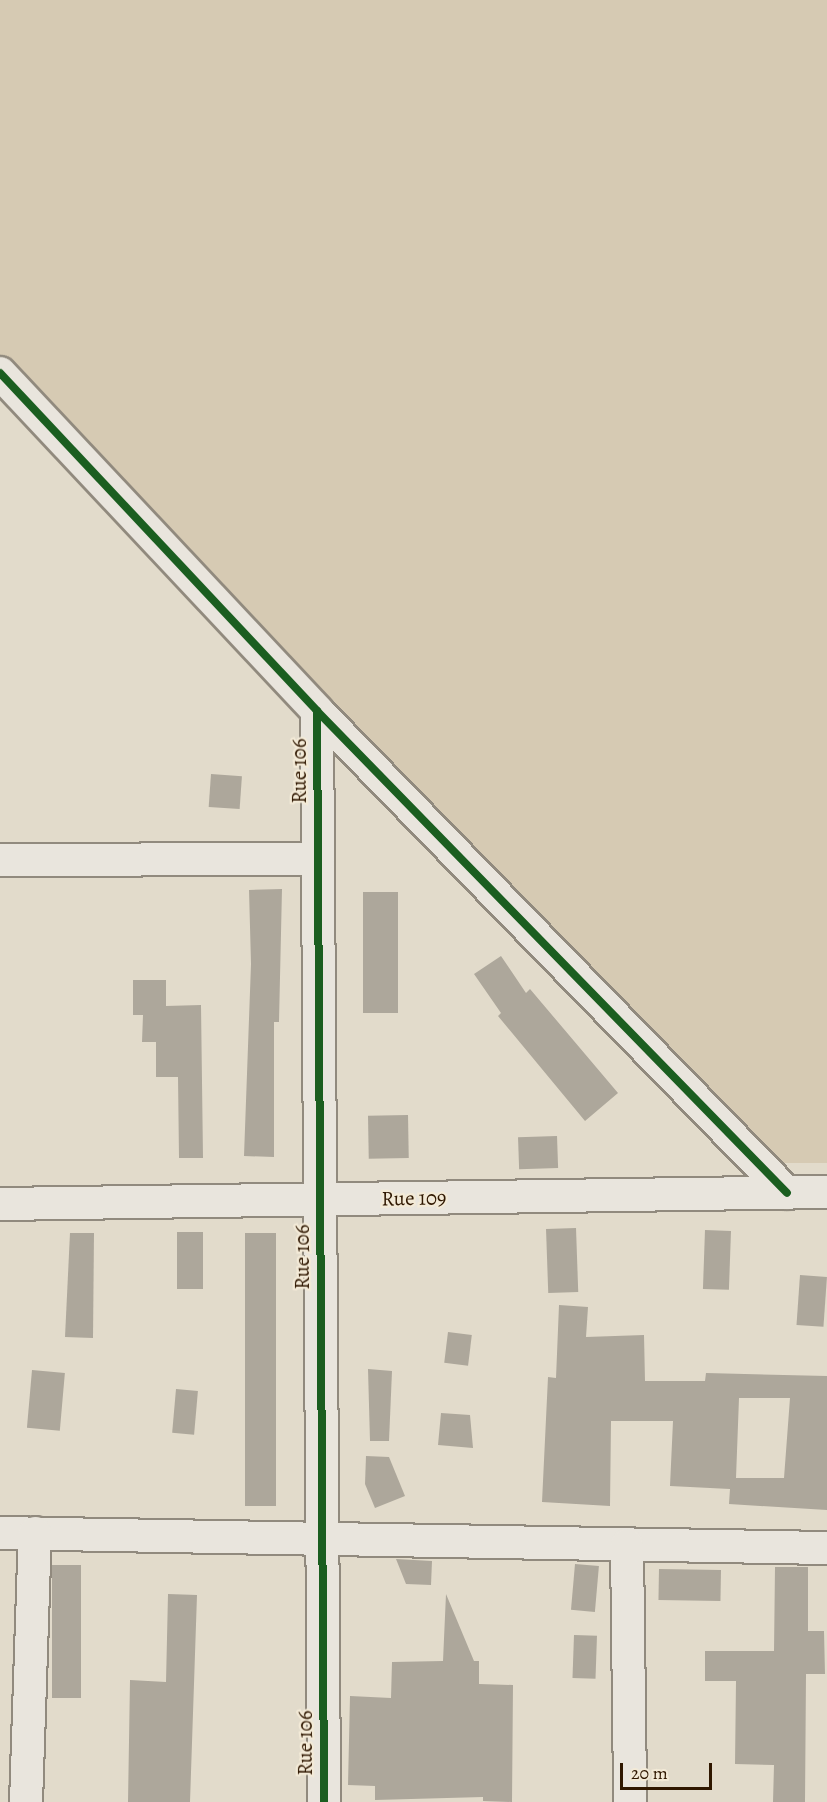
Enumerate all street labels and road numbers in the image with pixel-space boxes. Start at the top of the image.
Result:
street label: Rue 106 [286,738,312,804]
street label: Rue 109 [381,1185,447,1211]
street label: Rue 106 [289,1224,315,1290]
street label: Rue 106 [292,1710,318,1776]

